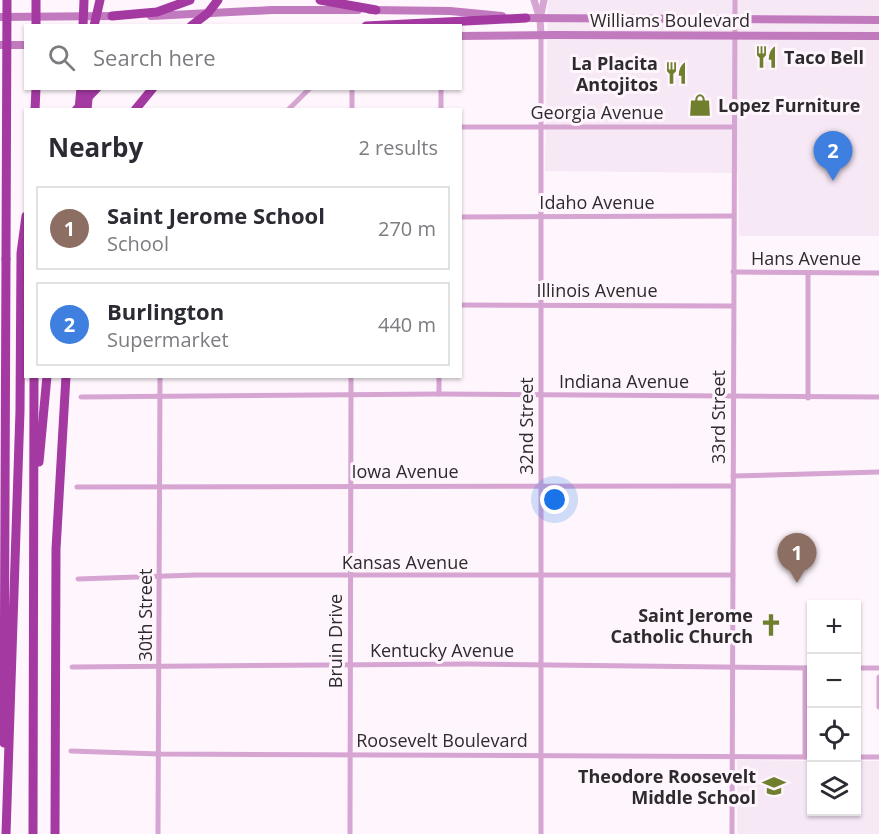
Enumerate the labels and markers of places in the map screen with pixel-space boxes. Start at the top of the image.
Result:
restaurant icon: Taco Bell [753,44,779,70]
place label: Taco Bell [784,45,864,69]
place label: La Placita Antojitos [571,51,658,96]
restaurant icon: La Placita Antojitos [663,60,689,86]
shop icon: Lopez Furniture [687,92,713,118]
place label: Lopez Furniture [718,93,860,117]
pin: 2 [814,132,852,181]
pin: 1 [778,534,816,583]
place label: Saint Jerome Catholic Church [611,603,753,648]
church icon: Saint Jerome Catholic Church [758,612,784,638]
place label: Theodore Roosevelt Middle School [578,764,756,809]
school or university icon: Theodore Roosevelt Middle School [761,773,787,799]

